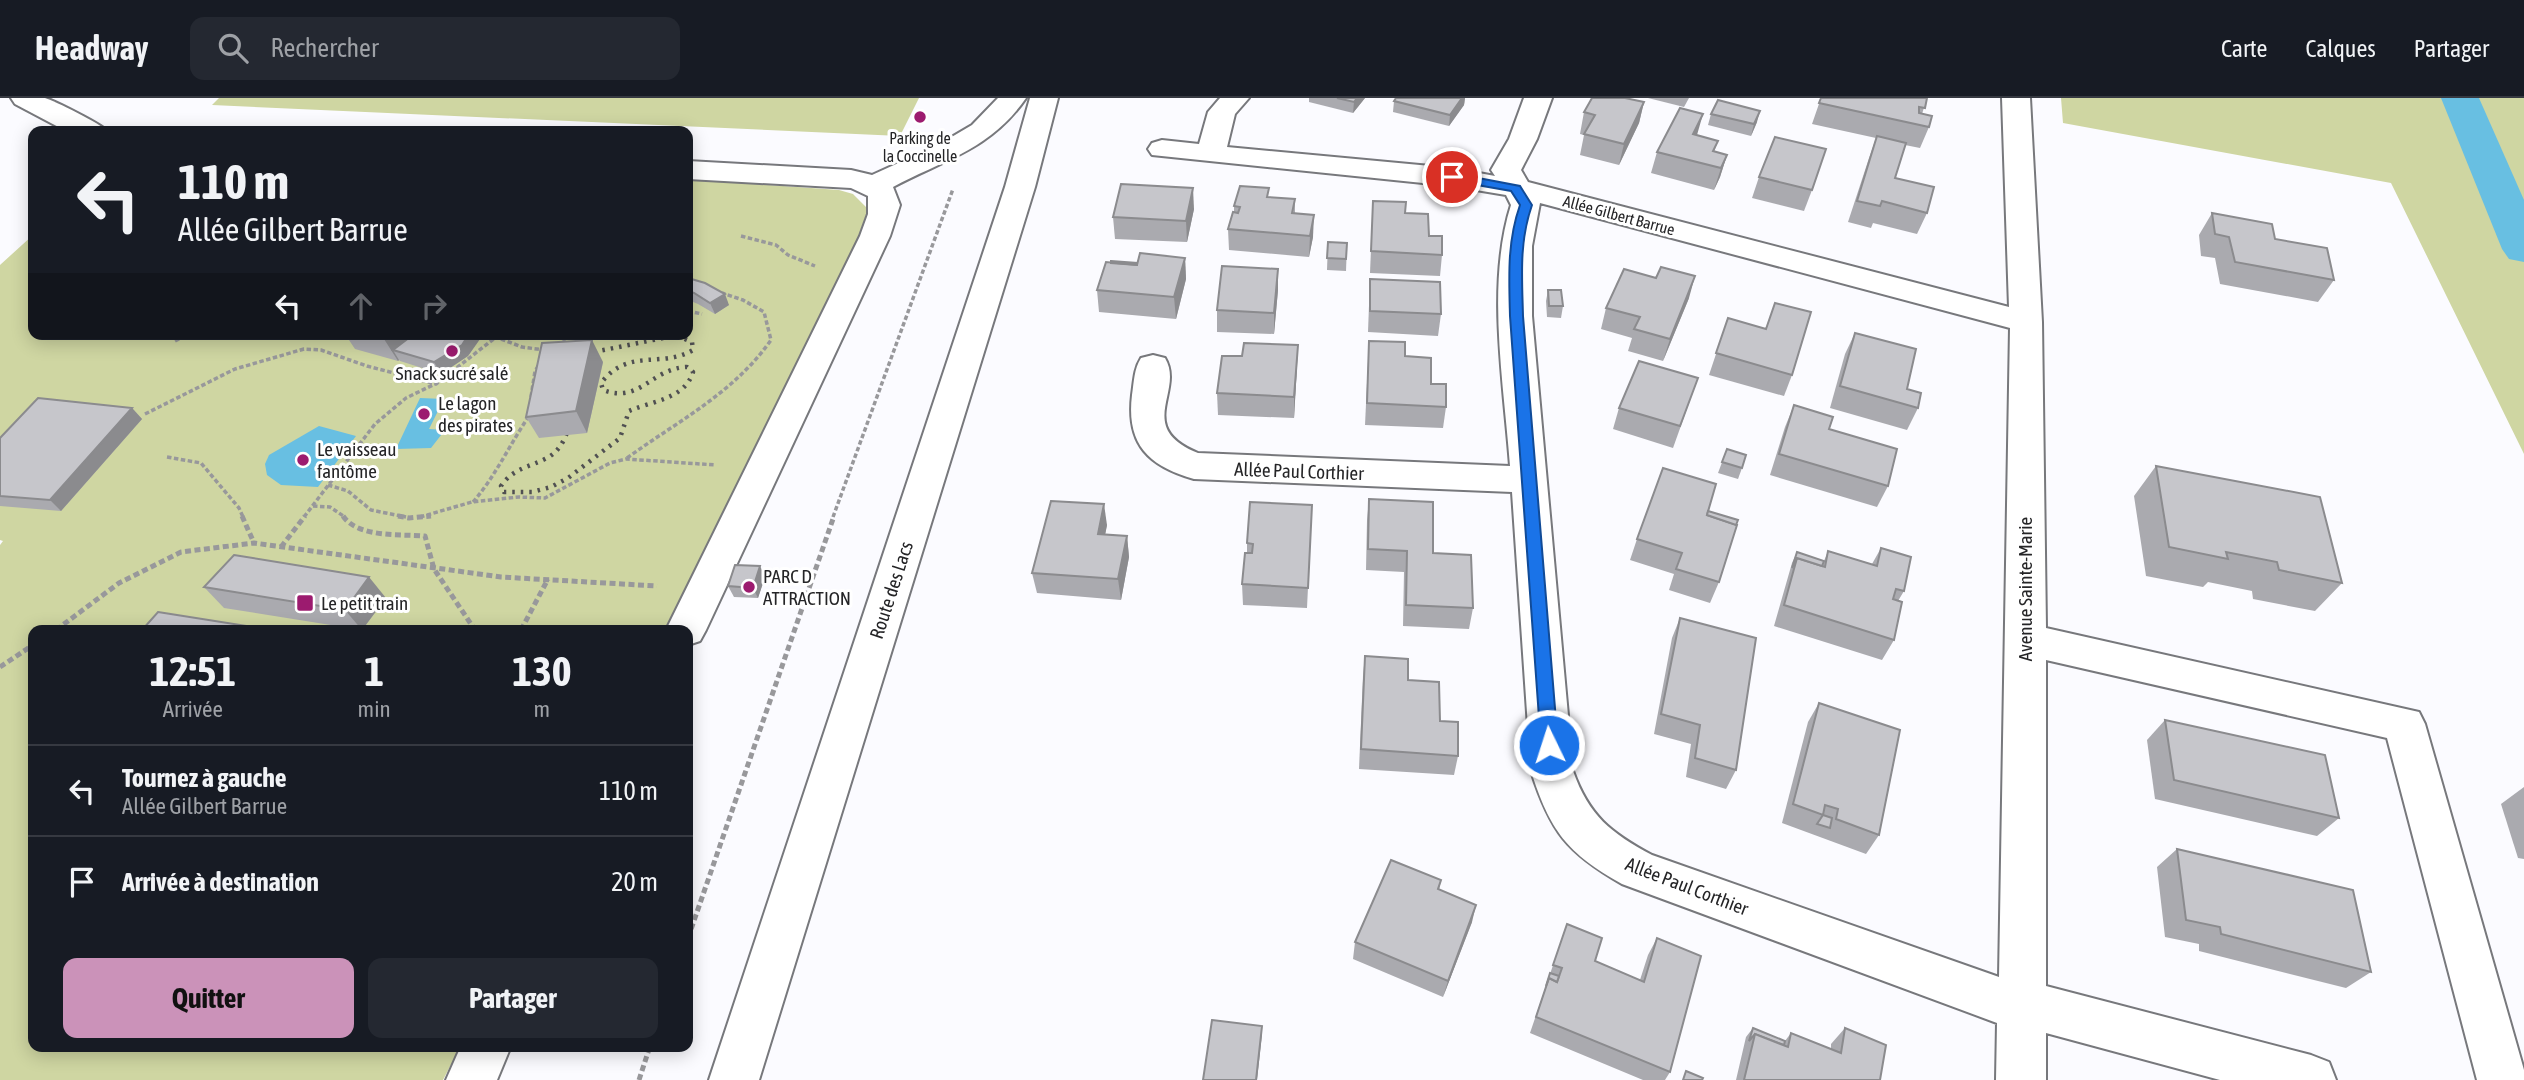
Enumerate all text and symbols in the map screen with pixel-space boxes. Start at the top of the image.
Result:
search box [190,17,680,80]
text: Headway [35,29,148,67]
icon: search [214,29,252,67]
text: Rechercher [270,33,379,63]
text: Carte [2221,35,2267,62]
text: Calques [2305,35,2376,62]
text: Partager [2414,35,2489,62]
marker: Parking de la Coccinelle [912,109,928,125]
place label: Parking de la Coccinelle [883,129,957,165]
pin [1422,147,1482,207]
text: 110 m [178,153,289,209]
icon: left [63,154,154,245]
icon: arrive [1433,158,1471,196]
street label: Allée Gilbert Barrue [1561,191,1677,239]
text: Allée Gilbert Barrue [178,211,408,248]
icon: left [269,287,307,325]
icon: ahead [342,287,380,325]
icon: right [415,287,453,325]
marker: Snack sucré salé [444,343,460,359]
place label: Snack sucré salé [396,362,508,384]
place label: Le lagon des pirates [438,392,513,436]
marker: Le lagon des pirates [416,406,432,422]
place label: Le vaisseau fantôme [317,438,396,482]
marker: Le vaisseau fantôme [295,452,311,468]
street label: Allée Paul Corthier [1234,458,1365,484]
street label: Avenue Sainte-Marie [2014,517,2036,661]
street label: Route des Lacs [865,538,917,641]
place label: PARC D ATTRACTION [763,565,851,609]
marker: PARC D ATTRACTION [741,579,757,595]
place label: Le petit train [321,592,408,614]
marker: Le petit train [295,593,315,613]
text: 12:51 [150,647,236,695]
text: 1 [364,647,384,695]
text: 130 [512,647,571,695]
text: Arrivée [163,696,223,722]
text: min [358,696,391,722]
text: m [534,696,550,722]
position arrow [1512,708,1586,782]
text: Tournez à gauche [122,763,287,793]
icon: left [63,772,101,810]
text: 110 m [599,776,658,806]
text: Allée Gilbert Barrue [122,793,287,819]
street label: Allée Paul Corthier [1623,852,1752,920]
icon: arrive [63,863,101,901]
text: Arrivée à destination [122,867,319,897]
text: 20 m [611,867,658,897]
button: Quitter [63,958,354,1038]
button: Partager [368,958,658,1038]

